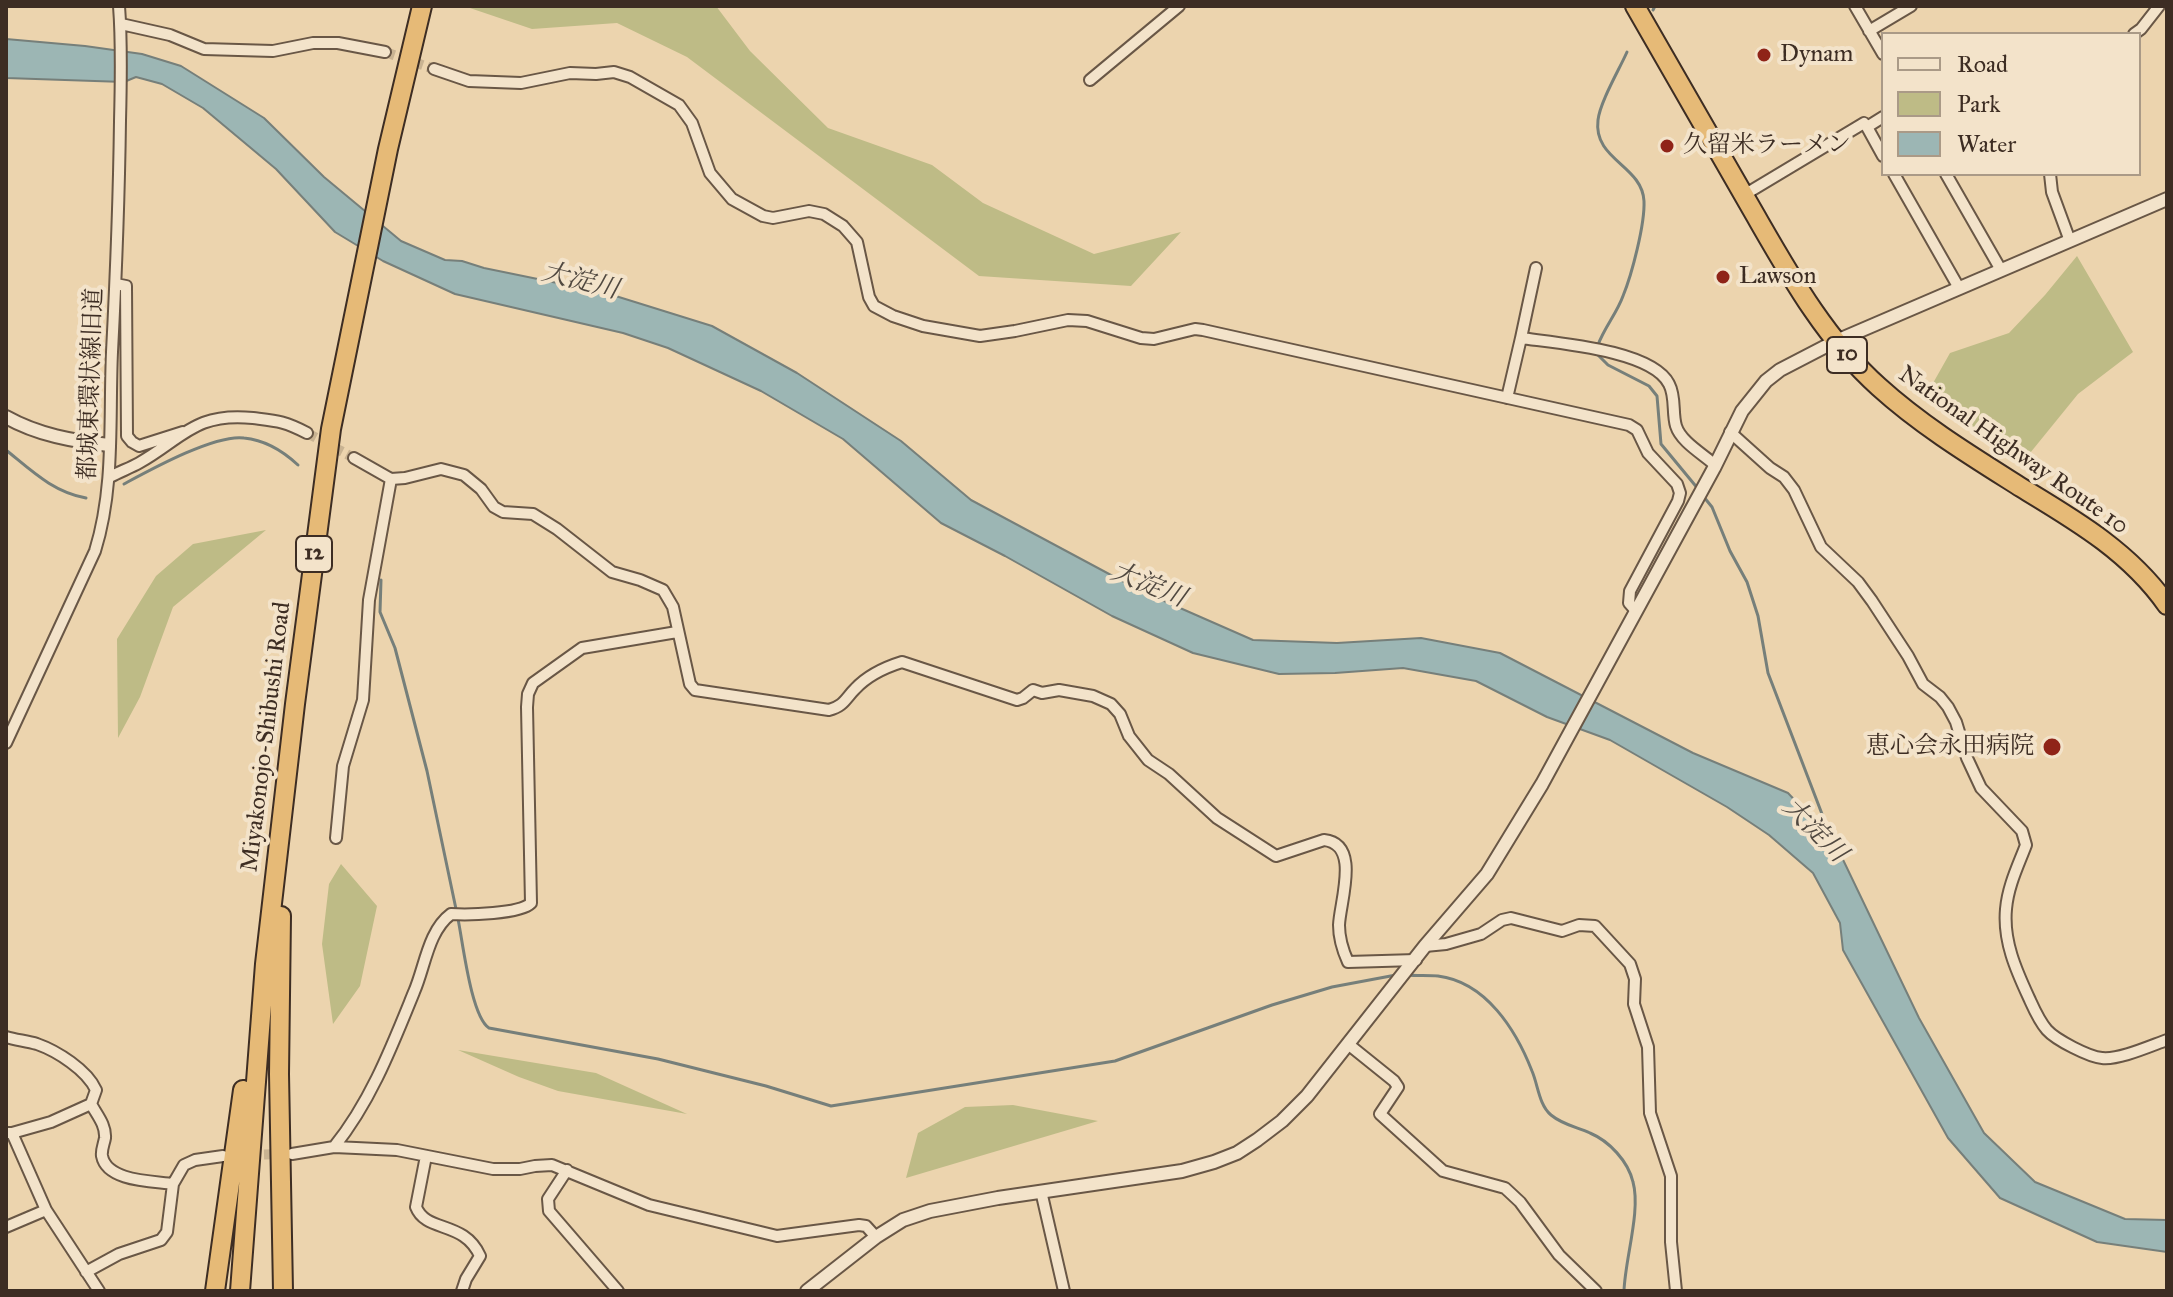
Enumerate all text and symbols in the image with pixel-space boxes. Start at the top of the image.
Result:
legend [1881,32,2141,176]
place label: Dynam [1780,41,1853,69]
marker: Dynam [1755,46,1773,64]
text: Road [1957,49,2008,79]
text: Park [1957,89,2000,119]
text: Water [1957,129,2016,159]
place label: 久留米ラーメン [1683,132,1851,160]
marker: 久留米ラーメン [1658,137,1676,155]
water label: 大淀川 [538,257,622,307]
place label: Lawson [1739,263,1816,291]
marker: Lawson [1714,268,1732,286]
street label: 都城東環状線旧道 [74,288,110,480]
road number: 10 [1827,337,1867,373]
street label: National Highway Route 10 [1892,361,2134,541]
road number: 12 [296,536,332,572]
water label: 大淀川 [1106,557,1190,615]
street label: Miyakonojo-Shibushi Road [236,600,298,874]
place label: 恵心会永田病院 [1866,733,2034,761]
marker: 恵心会永田病院 [2041,736,2063,758]
water label: 大淀川 [1775,792,1853,870]

